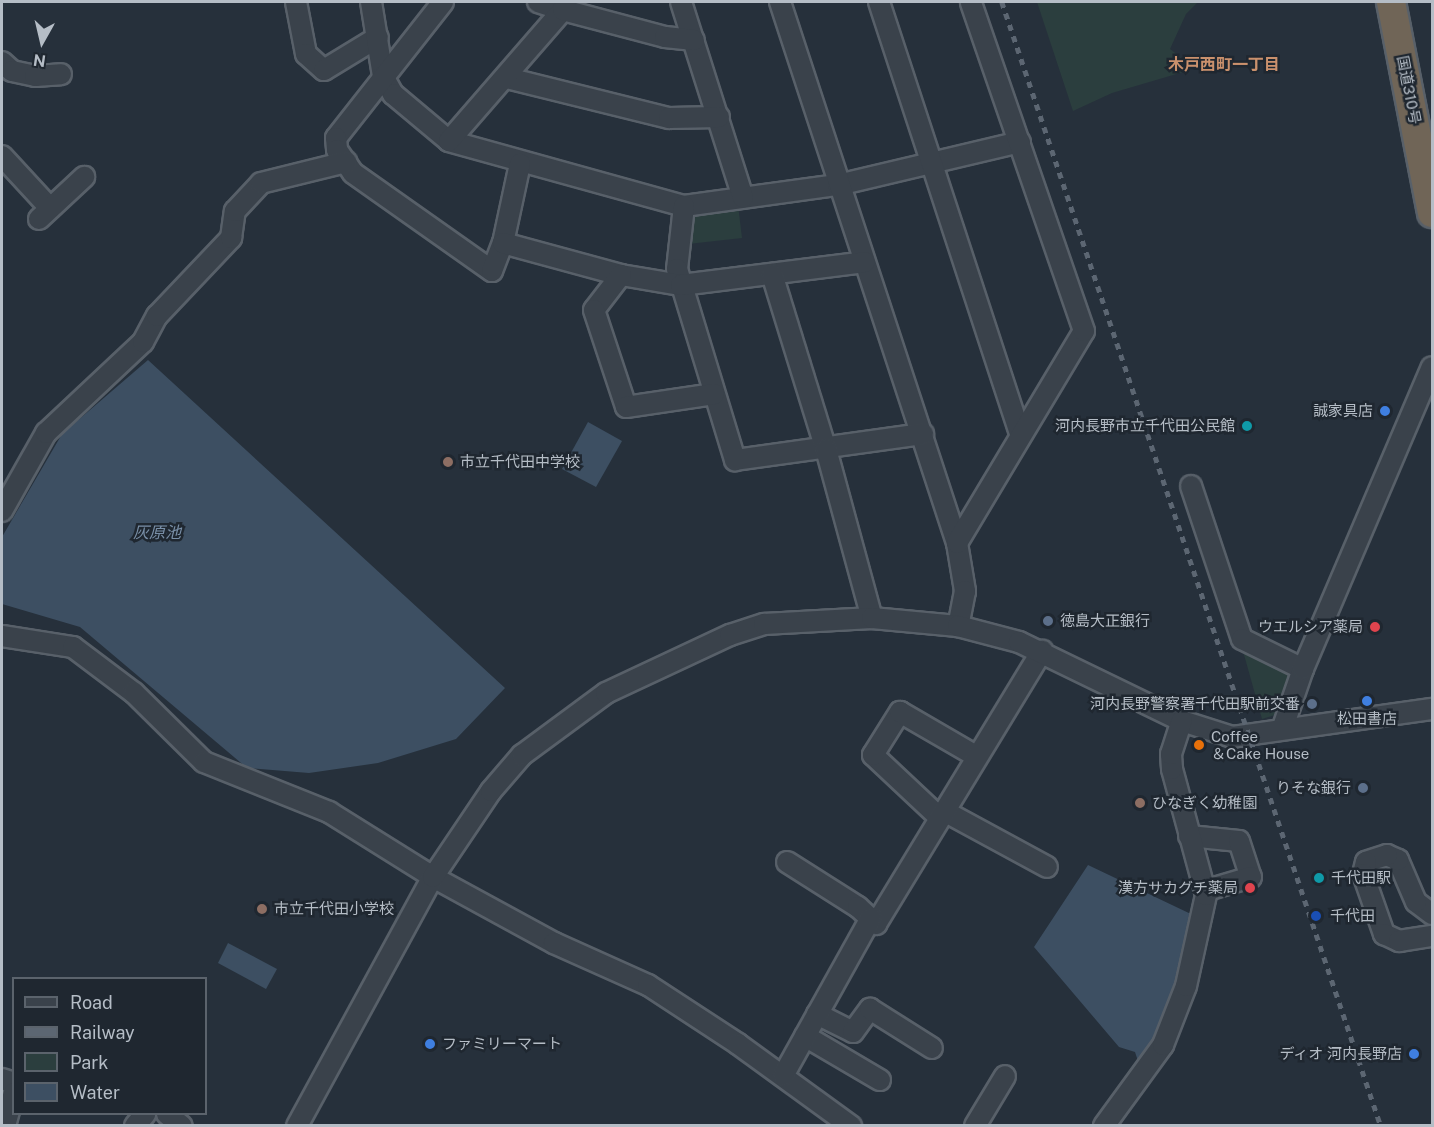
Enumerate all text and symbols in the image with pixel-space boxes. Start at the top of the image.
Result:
north arrow [12,12,72,72]
text: N [32,50,47,71]
street label: 国道310号 [1394,54,1424,126]
district label: 木戸西町一丁目 [1168,55,1280,75]
place label: 誠家具店 [1313,402,1373,420]
marker: 誠家具店 [1378,404,1392,418]
place label: 河内長野市立千代田公民館 [1055,417,1235,435]
marker: 河内長野市立千代田公民館 [1240,419,1254,433]
place label: 市立千代田中学校 [460,453,580,471]
marker: 市立千代田中学校 [441,455,455,469]
water label: 灰原池 [133,523,181,543]
place label: 徳島大正銀行 [1060,612,1150,630]
marker: 徳島大正銀行 [1041,614,1055,628]
place label: ウエルシア薬局 [1258,618,1363,636]
marker: ウエルシア薬局 [1368,620,1382,634]
marker: 松田書店 [1360,694,1374,708]
place label: 河内長野警察署千代田駅前交番 [1090,695,1300,713]
marker: 河内長野警察署千代田駅前交番 [1305,697,1319,711]
place label: 松田書店 [1337,710,1397,728]
place label: Coffee ＆Cake House [1211,727,1309,762]
marker: Coffee ＆Cake House [1192,738,1206,752]
place label: りそな銀行 [1276,779,1351,797]
marker: りそな銀行 [1356,781,1370,795]
place label: ひなぎく幼稚園 [1152,794,1257,812]
marker: ひなぎく幼稚園 [1133,796,1147,810]
place label: 千代田駅 [1331,869,1391,887]
marker: 千代田駅 [1312,871,1326,885]
place label: 漢方サカグチ薬局 [1118,879,1238,897]
marker: 漢方サカグチ薬局 [1243,881,1257,895]
place label: 市立千代田小学校 [274,900,394,918]
marker: 市立千代田小学校 [255,902,269,916]
marker: 千代田 [1307,907,1325,925]
place label: 千代田 [1330,907,1375,925]
legend [12,977,207,1115]
text: Road [70,992,113,1013]
text: Railway [70,1022,135,1043]
place label: ファミリーマート [442,1035,562,1053]
marker: ファミリーマート [423,1037,437,1051]
place label: ディオ 河内長野店 [1278,1045,1402,1063]
marker: ディオ 河内長野店 [1407,1047,1421,1061]
text: Park [70,1052,108,1073]
text: Water [70,1082,120,1103]

